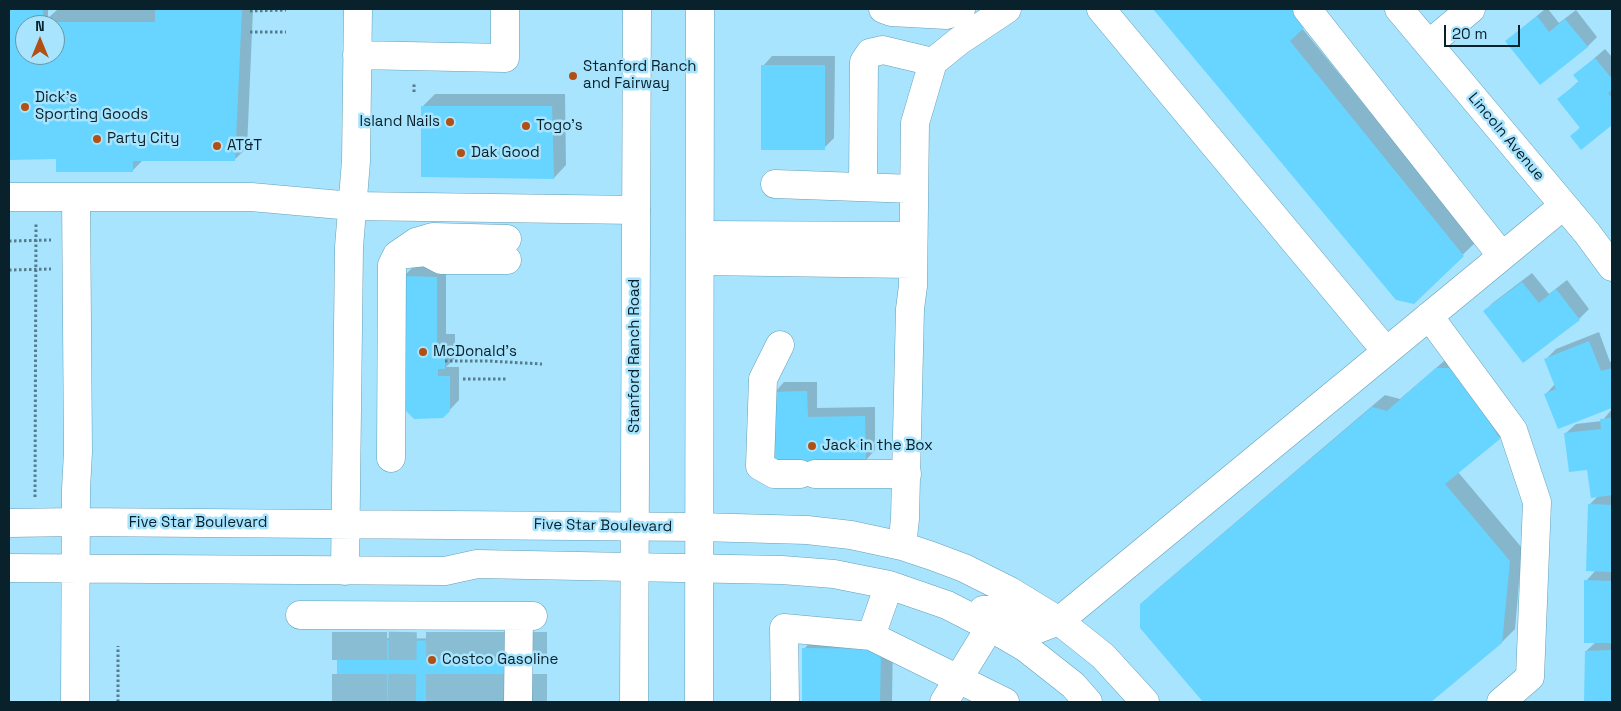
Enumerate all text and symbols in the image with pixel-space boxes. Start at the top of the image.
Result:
north arrow [15,15,65,65]
scale bar [1446,15,1522,47]
text: N [35,17,45,35]
text: 20 m [1452,24,1487,43]
place label: Stanford Ranch and Fairway [583,58,697,93]
marker: Stanford Ranch and Fairway [567,70,579,82]
place label: Dick's Sporting Goods [35,89,148,124]
street label: Lincoln Avenue [1464,89,1548,185]
marker: Dick's Sporting Goods [19,101,31,113]
place label: Island Nails [360,113,440,131]
marker: Island Nails [444,116,456,128]
place label: Togo's [536,117,583,135]
marker: Togo's [520,120,532,132]
place label: Party City [107,130,179,148]
marker: Party City [91,133,103,145]
place label: AT&T [227,137,262,155]
marker: AT&T [211,140,223,152]
place label: Dak Good [471,144,540,162]
marker: Dak Good [455,147,467,159]
street label: Stanford Ranch Road [626,279,644,433]
place label: McDonald's [433,343,517,361]
marker: McDonald's [417,346,429,358]
place label: Jack in the Box [822,437,933,455]
marker: Jack in the Box [806,440,818,452]
street label: Five Star Boulevard [129,514,267,532]
street label: Five Star Boulevard [534,516,672,536]
place label: Costco Gasoline [442,651,558,669]
marker: Costco Gasoline [426,654,438,666]

